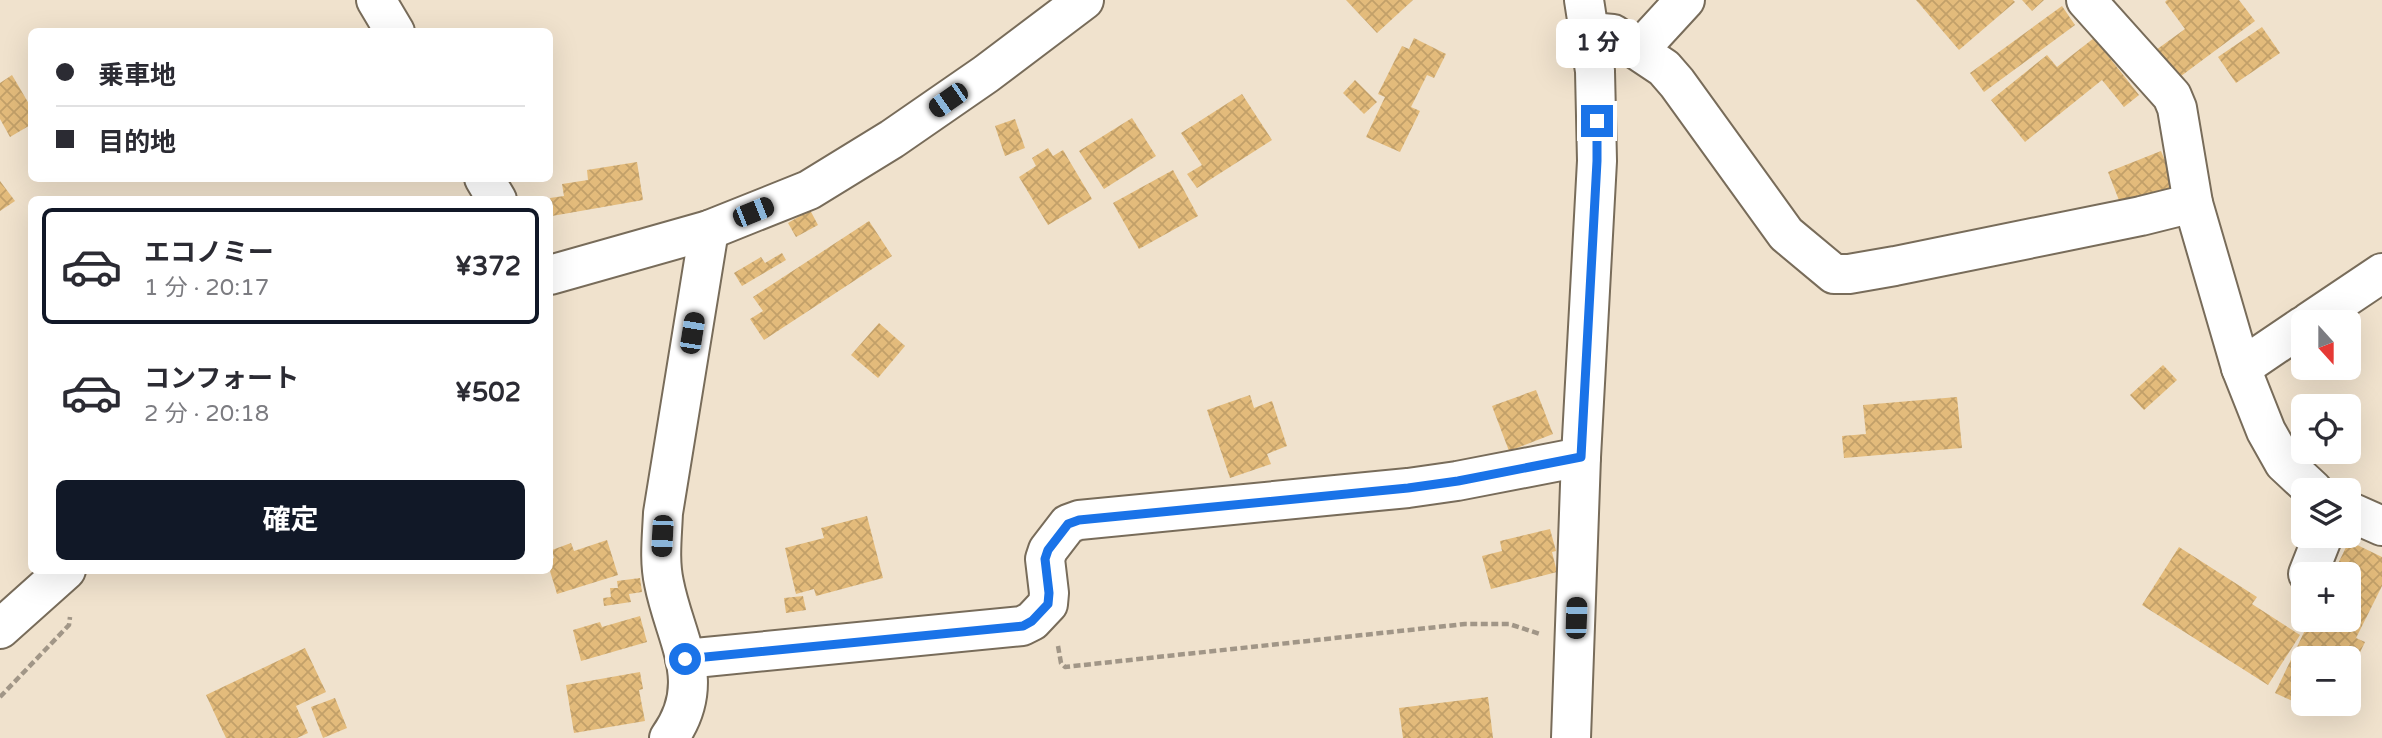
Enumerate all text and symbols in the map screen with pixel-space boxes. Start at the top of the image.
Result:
callout: 1 分 [1555,19,1639,68]
text: 1 分 [1576,29,1620,57]
text: 乗車地 [98,60,176,91]
car [925,79,972,121]
route end [1581,105,1613,137]
text: 目的地 [98,127,176,158]
car [730,194,777,230]
icon: car [60,235,123,298]
text: エコノミー [144,237,274,268]
text: ¥372 [455,251,521,282]
text: 1 分 · 20:17 [144,274,269,302]
north arrow [2291,310,2361,380]
map controls [2291,310,2361,716]
car [679,311,706,355]
icon: car [60,361,123,424]
text: コンフォート [144,363,299,394]
text: ¥502 [455,377,521,408]
button: locate [2291,394,2361,464]
text: 2 分 · 20:18 [144,400,269,428]
button: layers [2291,478,2361,548]
button: 確定 [56,480,525,560]
car [651,514,674,558]
button: + [2291,562,2361,632]
car [1565,597,1588,639]
route start [669,643,701,675]
button: − [2291,646,2361,716]

